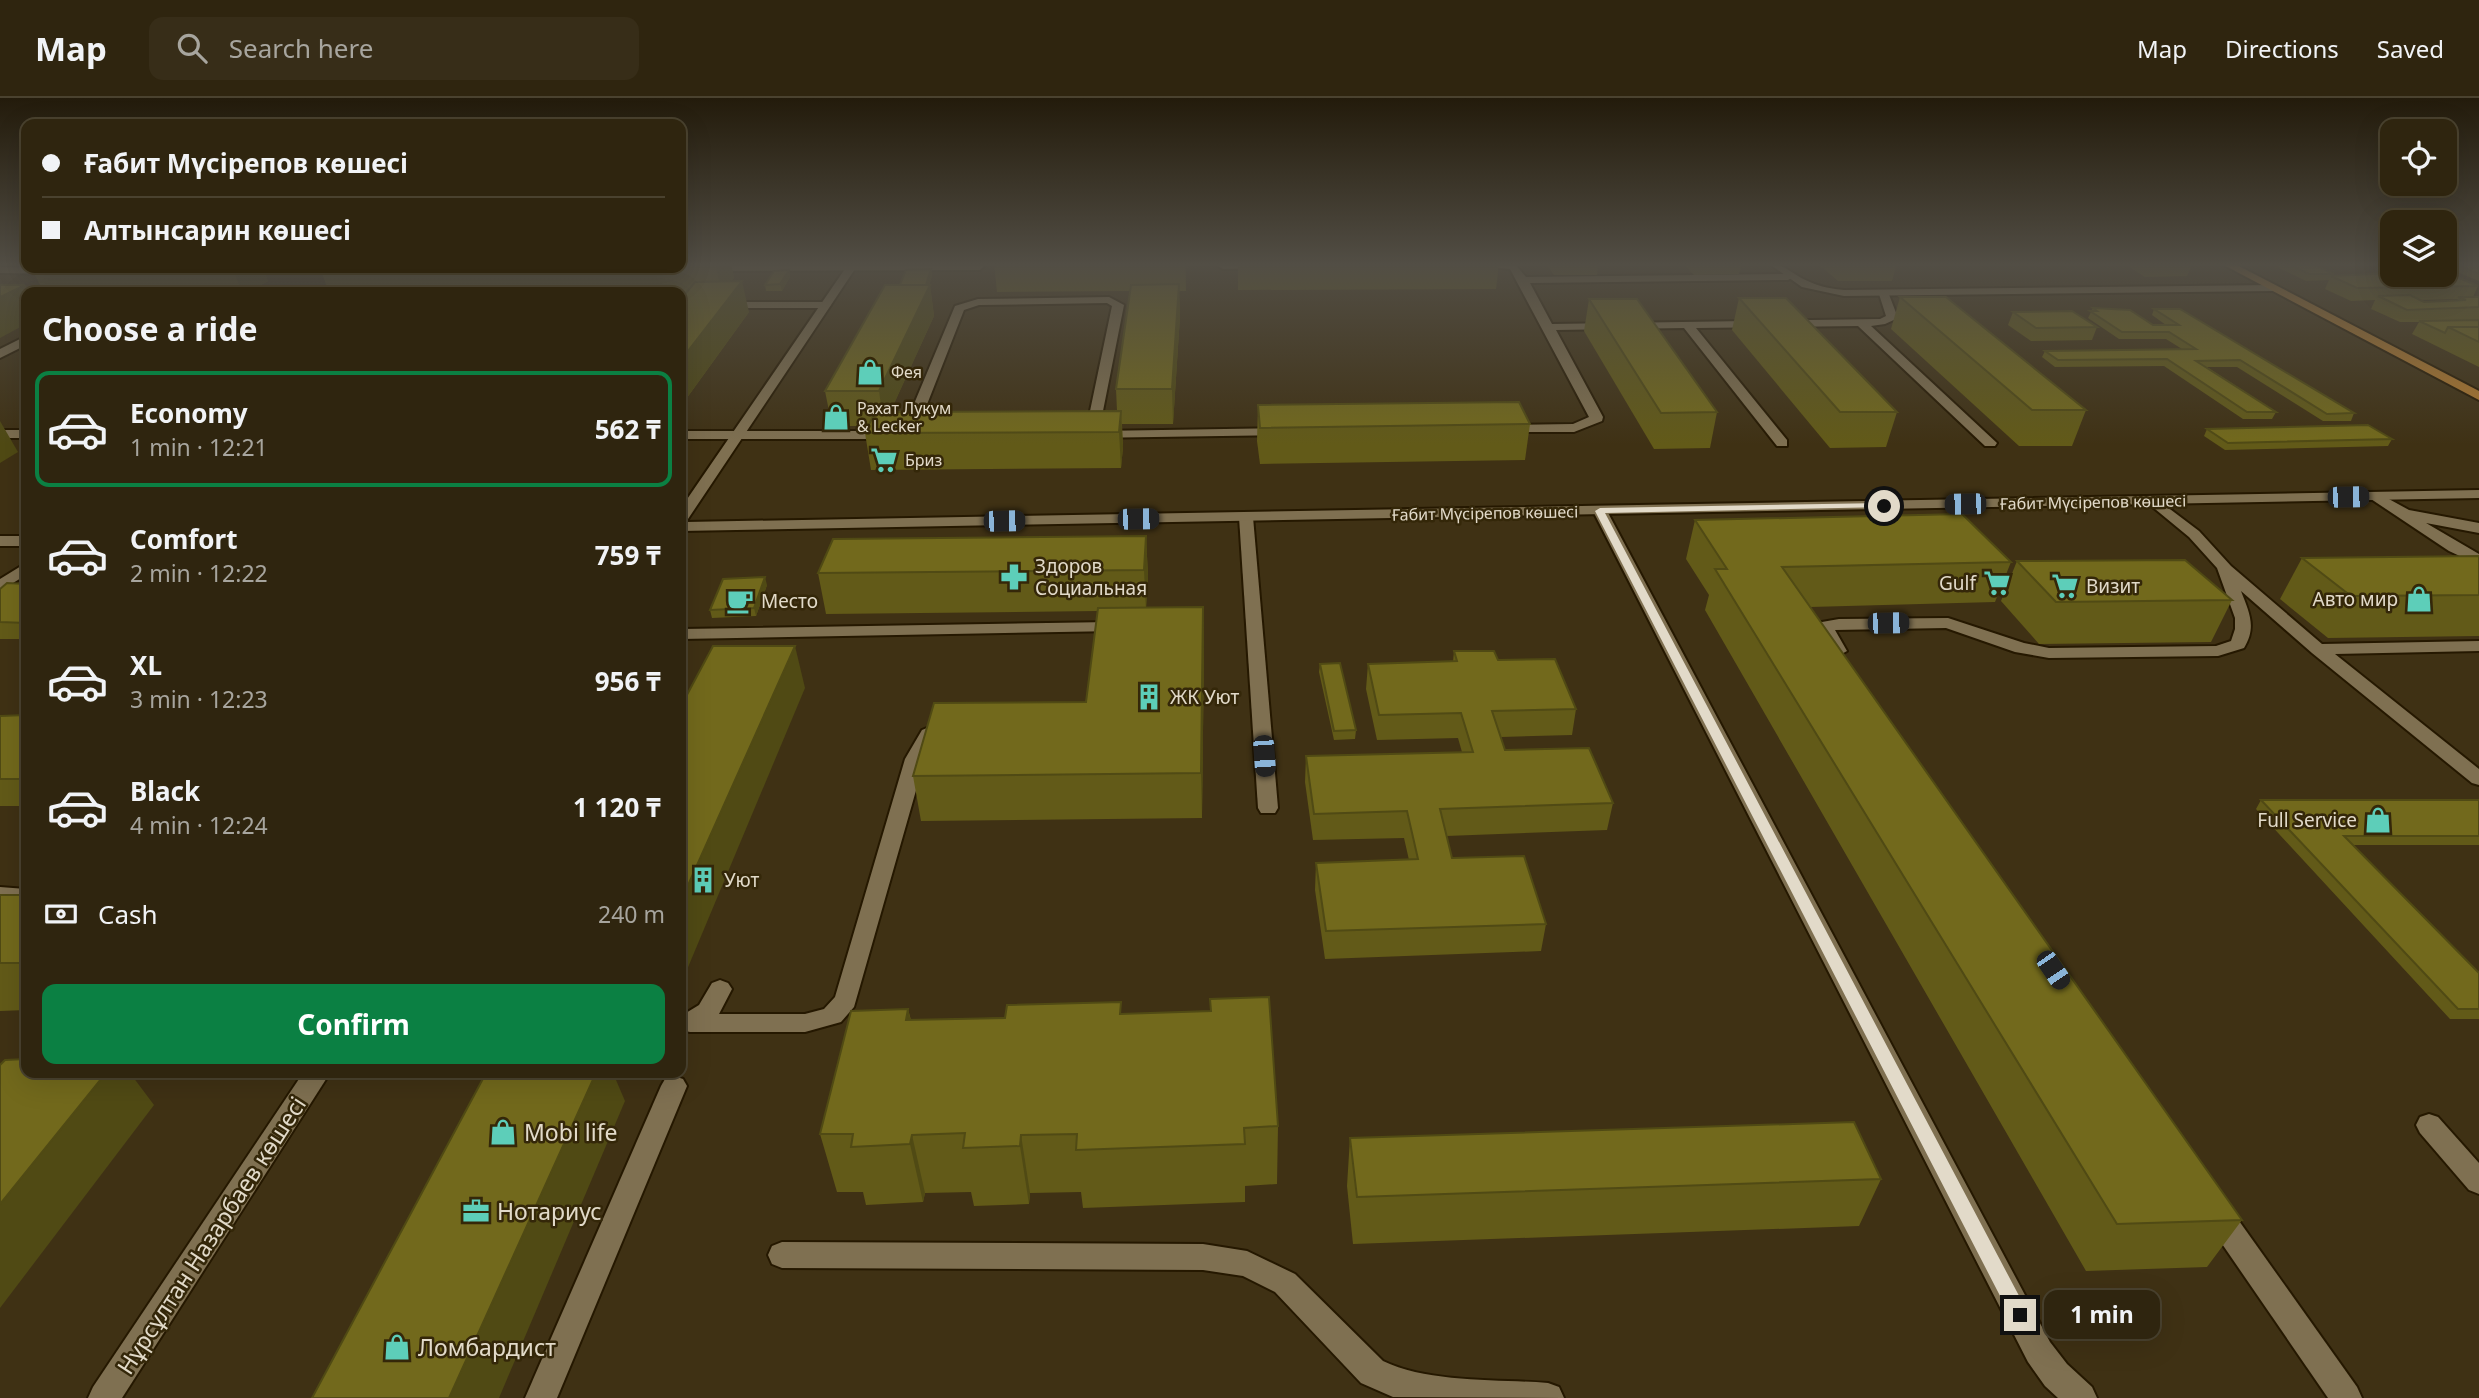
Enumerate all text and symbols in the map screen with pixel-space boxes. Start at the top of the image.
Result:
search box [149,17,639,80]
text: Map [35,26,107,71]
icon: search [173,29,211,67]
text: Search here [229,30,373,66]
text: Map [2137,32,2187,65]
text: Directions [2225,32,2339,65]
text: Saved [2377,32,2444,65]
map controls [2380,119,2457,287]
button: locate [2380,119,2457,196]
text: Ғабит Мүсірепов көшесі [84,145,408,181]
button: layers [2380,210,2457,287]
text: Алтынсарин көшесі [84,212,351,248]
text: Choose a ride [42,307,258,350]
shop icon: Фея [855,357,885,387]
place label: Фея [891,361,922,383]
text: Economy [130,395,248,431]
place label: Рахат Лукум & Lecker [857,397,951,437]
icon: car [46,398,109,461]
shop icon: Рахат Лукум & Lecker [821,402,851,432]
text: 562 ₸ [595,411,661,447]
text: 1 min · 12:21 [130,431,268,463]
supermarket icon: Бриз [869,445,899,475]
place label: Бриз [905,449,942,471]
car [2327,486,2370,508]
street label: Ғабит Мүсірепов көшесі [2000,489,2186,515]
route start [1868,490,1900,522]
car [1944,493,1987,515]
street label: Ғабит Мүсірепов көшесі [1392,500,1578,526]
car [1117,508,1160,530]
car [983,510,1026,532]
text: Comfort [130,521,238,557]
icon: car [46,524,109,587]
text: 759 ₸ [595,537,661,573]
place label: Здоров Социальная [1035,553,1147,601]
text: 2 min · 12:22 [130,557,268,589]
pharmacy icon: Здоров Социальная [999,562,1029,592]
supermarket icon: Gulf [1982,568,2012,598]
place label: Gulf [1939,570,1977,596]
supermarket icon: Визит [2050,571,2080,601]
place label: Визит [2086,573,2140,599]
shop icon: Авто мир [2404,584,2434,614]
cafe icon: Место [725,586,755,616]
place label: Авто мир [2313,586,2398,612]
place label: Место [761,588,818,614]
car [1867,612,1910,634]
text: XL [130,647,162,683]
icon: car [46,650,109,713]
text: 956 ₸ [595,663,661,699]
building icon: ЖК Уют [1134,682,1164,712]
text: 3 min · 12:23 [130,683,268,715]
place label: ЖК Уют [1170,684,1240,710]
car [1253,734,1276,778]
text: Black [130,773,200,809]
icon: car [46,776,109,839]
text: 1 120 ₸ [573,789,661,825]
shop icon: Full Service [2363,805,2393,835]
place label: Full Service [2257,807,2357,833]
text: 4 min · 12:24 [130,809,268,841]
building icon: Уют [688,865,718,895]
place label: Уют [724,867,760,893]
icon: cash [42,895,80,933]
text: Cash [98,896,158,932]
text: 240 m [598,898,665,930]
car [2033,947,2074,993]
button: Confirm [42,984,665,1064]
street label: Нұрсұлтан Назарбаев көшесі [109,1090,313,1380]
place label: Mobi life [524,1116,618,1148]
shop icon: Mobi life [488,1117,518,1147]
place label: Нотариус [497,1195,602,1227]
office icon: Нотариус [461,1196,491,1226]
callout: 1 min [2044,1290,2160,1340]
text: 1 min [2070,1298,2134,1330]
route end [2004,1299,2036,1331]
place label: Ломбардист [418,1331,556,1363]
shop icon: Ломбардист [382,1332,412,1362]

